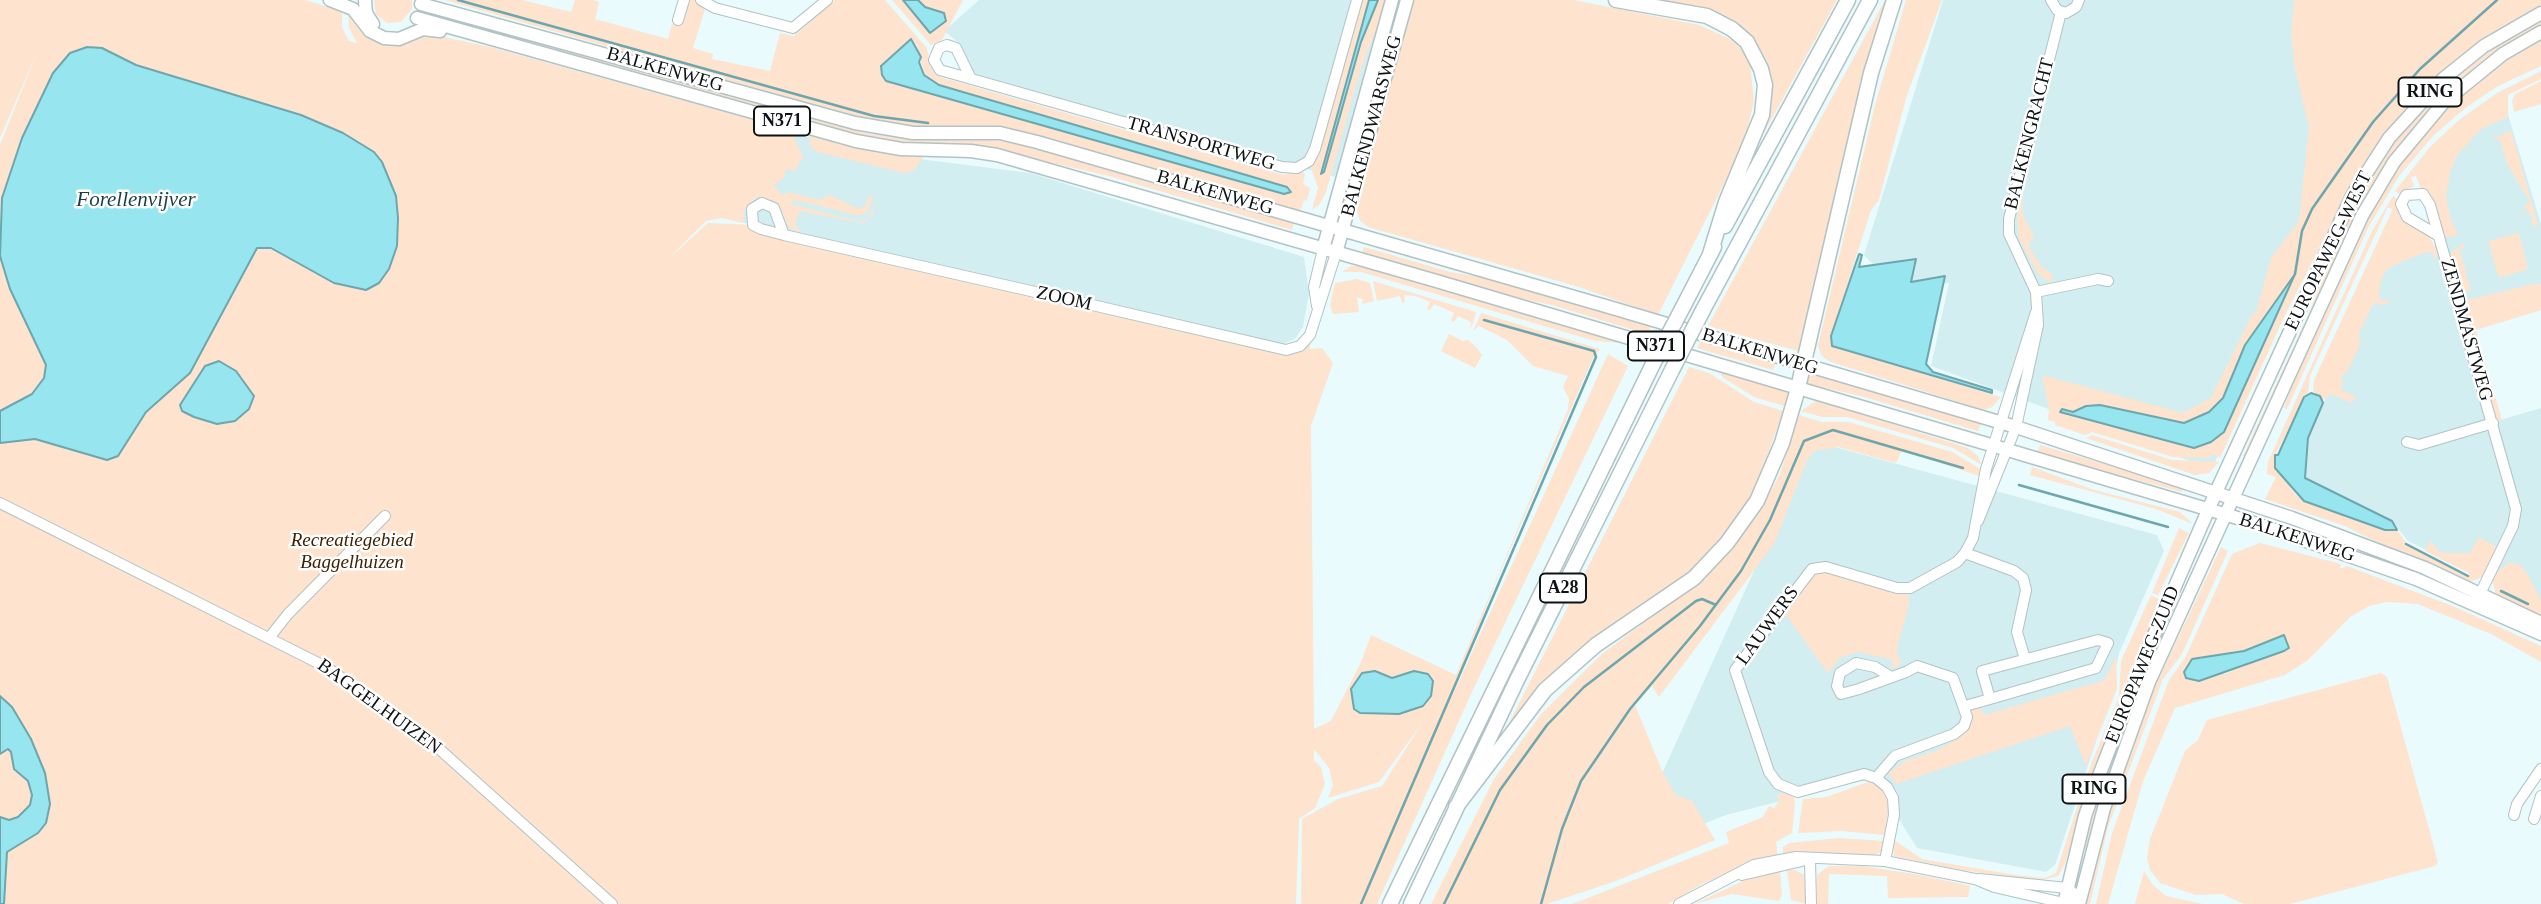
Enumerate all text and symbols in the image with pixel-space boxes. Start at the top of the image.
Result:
street label: BALKENDWARSWEG [1337,33,1407,219]
street label: BALKENWEG [604,42,726,98]
street label: BALKENGRACHT [2000,56,2060,212]
road number: RING [2398,78,2462,106]
road number: N371 [754,106,810,136]
street label: TRANSPORTWEG [1124,112,1278,176]
street label: BALKENWEG [1154,165,1276,221]
street label: EUROPAWEG-WEST [2281,168,2377,334]
water label: Forellenvijver [76,187,196,213]
street label: ZENDMASTWEG [2435,256,2497,404]
street label: ZOOM [1034,282,1094,316]
street label: BALKENWEG [1699,324,1821,380]
road number: N371 [1628,332,1684,360]
street label: BALKENWEG [2236,509,2358,567]
park label: Recreatiegebied Baggelhuizen [291,530,413,574]
road number: A28 [1540,574,1586,602]
street label: LAUWERS [1732,582,1804,670]
street label: EUROPAWEG-ZUID [2101,583,2185,747]
street label: BAGGELHUIZEN [313,654,445,760]
road number: RING [2062,774,2126,804]

